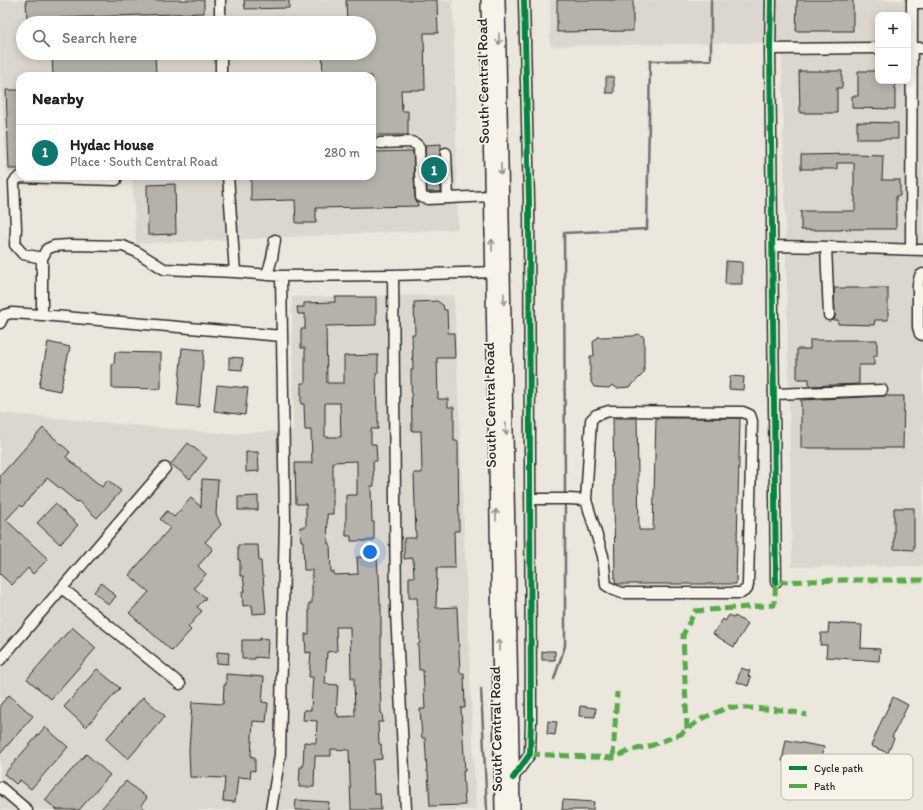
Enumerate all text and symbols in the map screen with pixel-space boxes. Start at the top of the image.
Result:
map controls [875,12,911,84]
button: + [875,12,911,48]
search box [16,16,376,60]
street label: South Central Road [473,17,493,144]
icon: search [30,27,52,49]
text: Search here [62,29,137,47]
one-way arrow [495,32,502,45]
button: − [875,48,911,84]
text: Nearby [32,88,84,108]
text: Hydac House [70,136,154,154]
text: 1 [42,145,48,160]
text: 280 m [324,145,360,160]
text: Place · South Central Road [70,154,218,169]
pin: 1 [421,155,447,185]
one-way arrow [497,162,505,175]
one-way arrow [488,239,495,252]
one-way arrow [500,292,507,305]
street label: South Central Road [480,341,500,468]
one-way arrow [502,422,510,435]
one-way arrow [492,509,500,522]
your location [360,542,380,562]
one-way arrow [495,639,502,652]
street label: South Central Road [486,665,506,792]
legend [781,754,913,800]
text: Cycle path [814,762,863,775]
text: Path [814,780,836,793]

